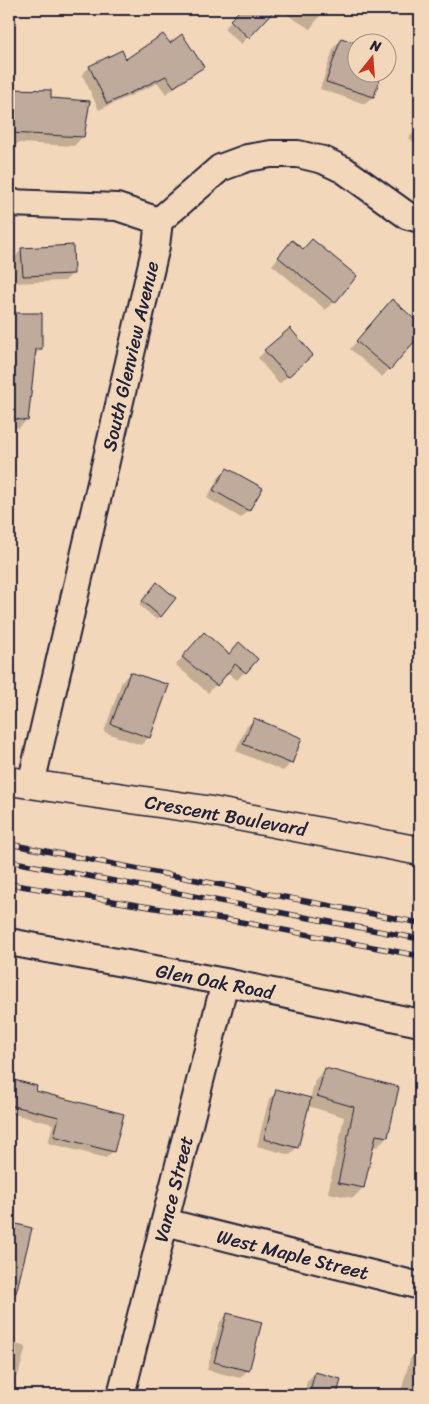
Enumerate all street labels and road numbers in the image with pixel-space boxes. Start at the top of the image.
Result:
street label: South Glenview Avenue [93,258,168,454]
street label: Crescent Boulevard [142,785,311,846]
street label: Glen Oak Road [153,954,279,1009]
street label: Vance Street [144,1132,203,1246]
street label: West Maple Street [213,1220,372,1289]

